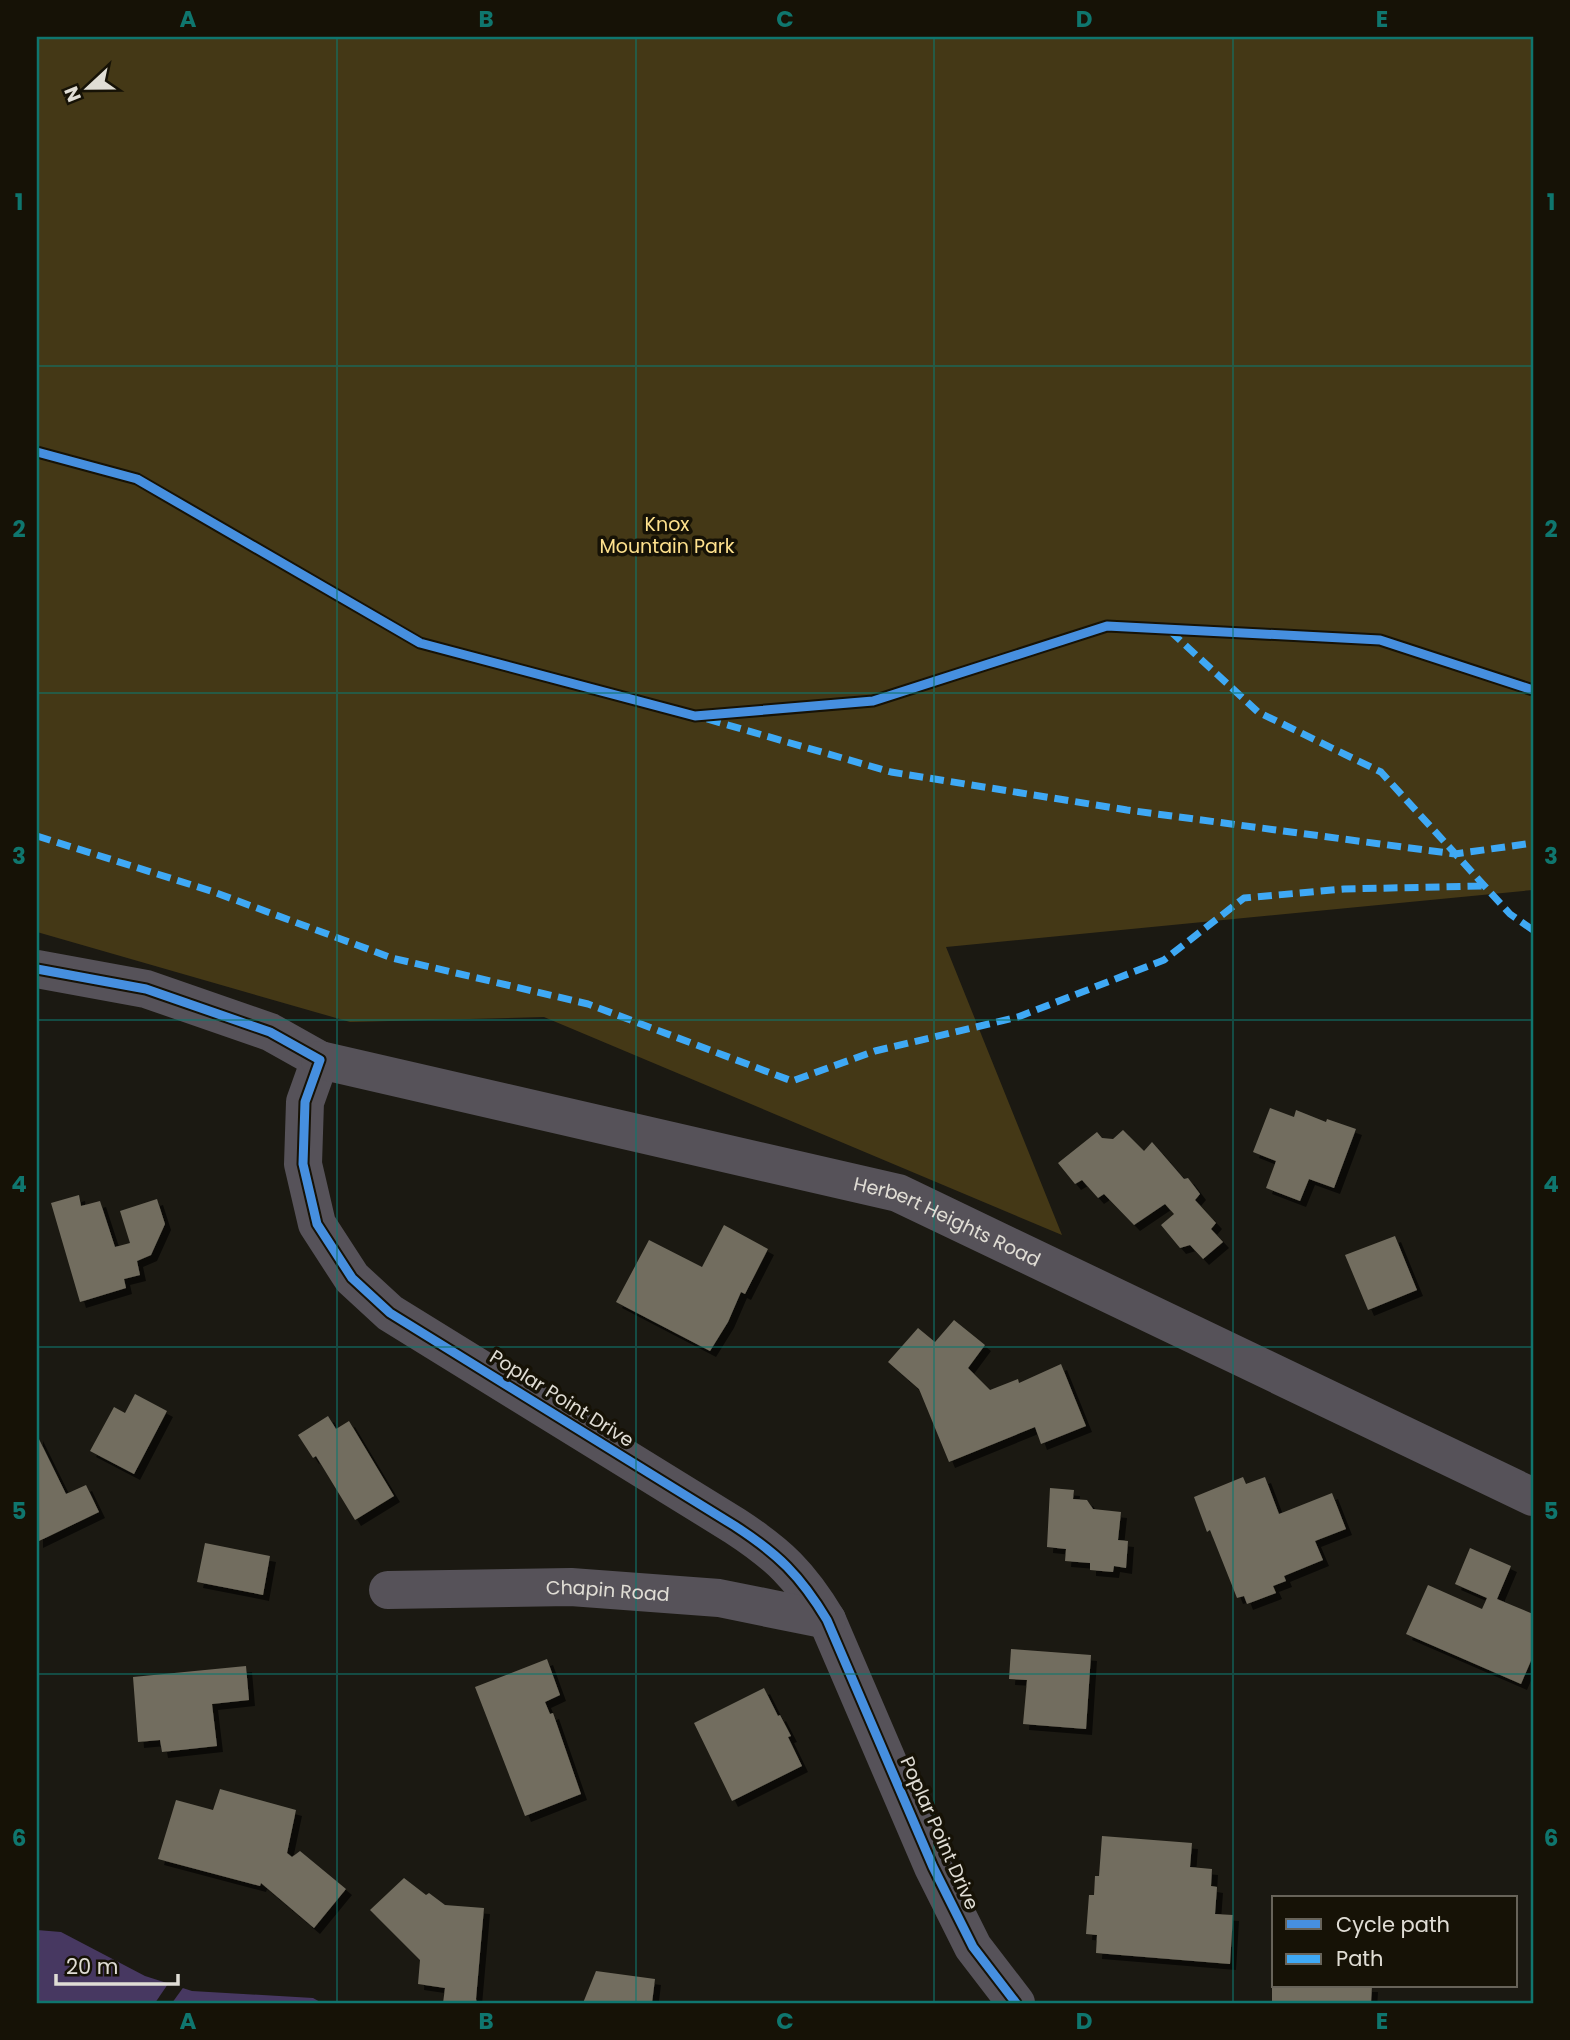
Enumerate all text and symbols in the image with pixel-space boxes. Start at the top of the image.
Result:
text: A [180,3,197,35]
text: B [478,3,494,35]
text: C [776,3,794,35]
text: D [1076,3,1092,35]
text: E [1376,3,1388,35]
north arrow [52,52,122,122]
text: N [58,82,88,106]
text: 1 [15,186,23,218]
text: 1 [1547,186,1555,218]
park label: Knox Mountain Park [599,511,735,560]
text: 2 [12,513,26,545]
text: 2 [1544,513,1558,545]
text: 3 [12,840,26,872]
text: 3 [1544,840,1558,872]
text: 4 [11,1168,27,1200]
text: 4 [1543,1168,1559,1200]
street label: Herbert Heights Road [851,1170,1045,1273]
street label: Poplar Point Drive [484,1343,639,1454]
text: 5 [12,1495,26,1527]
text: 5 [1544,1495,1558,1527]
street label: Chapin Road [546,1574,671,1608]
street label: Poplar Point Drive [894,1752,985,1914]
text: 6 [12,1822,26,1854]
text: 6 [1544,1822,1558,1854]
legend [1272,1896,1518,1988]
text: Cycle path [1336,1910,1450,1939]
scale bar [56,1942,178,1986]
text: Path [1336,1944,1383,1973]
text: 20 m [66,1952,119,1981]
text: A [180,2005,197,2037]
text: B [478,2005,494,2037]
text: C [776,2005,794,2037]
text: D [1076,2005,1092,2037]
text: E [1376,2005,1388,2037]

